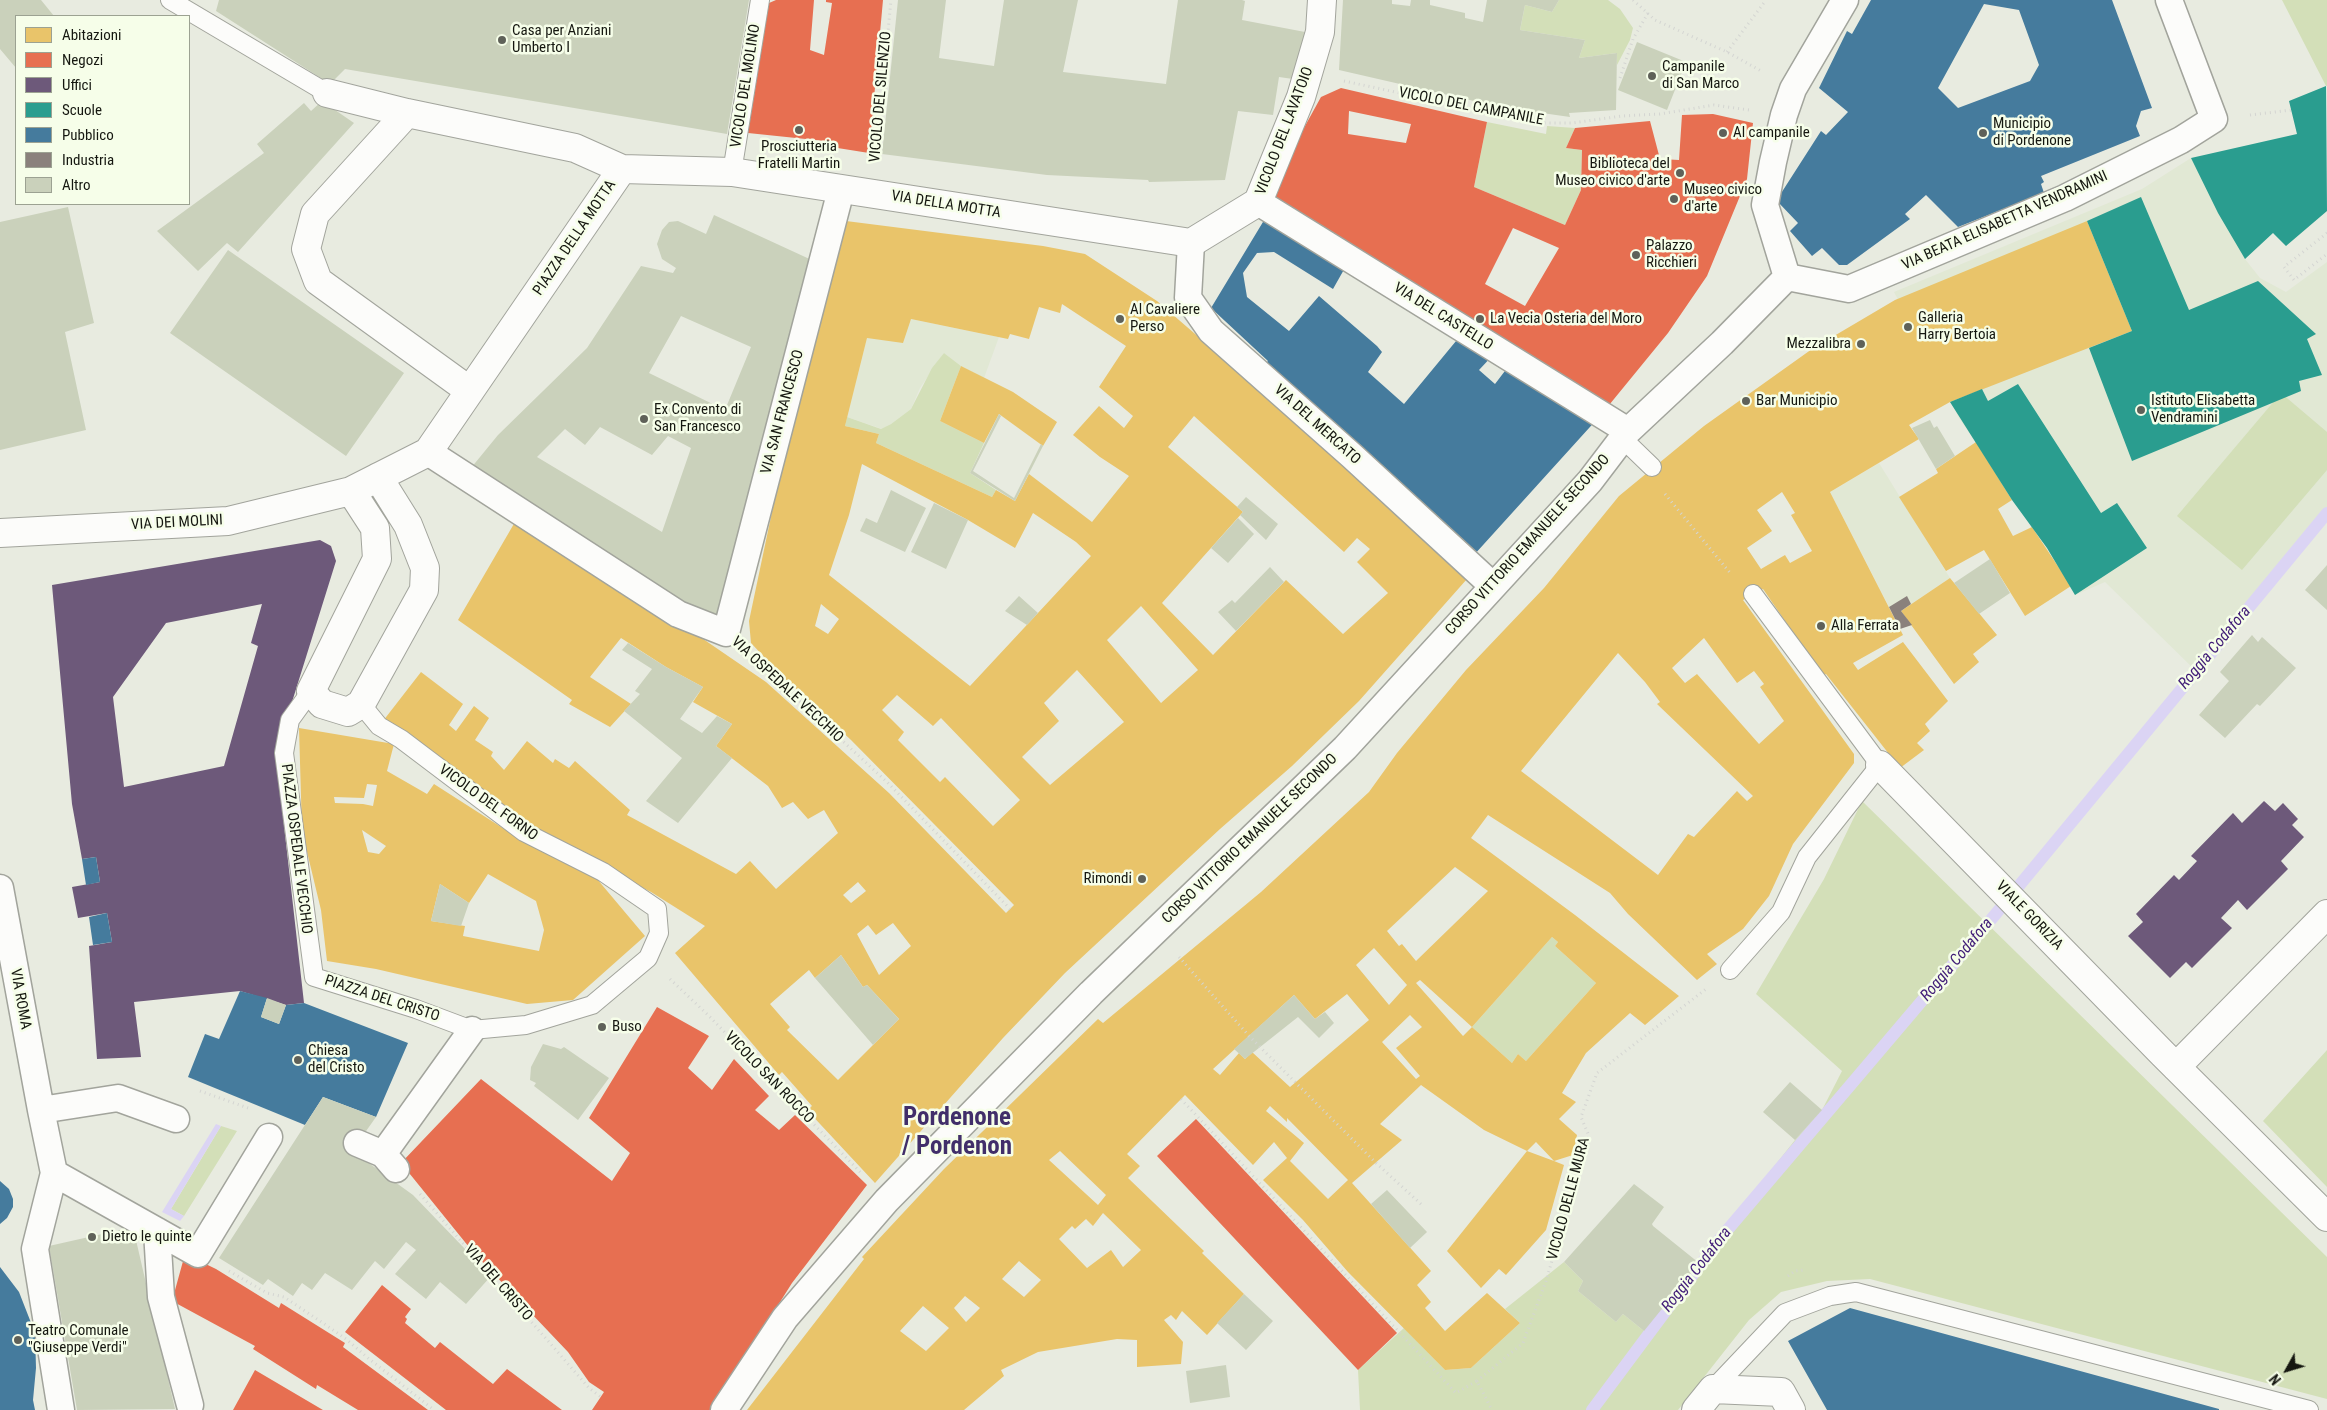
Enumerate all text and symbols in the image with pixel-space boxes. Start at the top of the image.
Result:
legend [15,15,190,205]
place label: Casa per Anziani Umberto I [512,22,611,57]
street label: VICOLO DEL MOLINO [727,23,765,149]
text: Abitazioni [62,26,121,44]
street label: VICOLO DEL SILENZIO [866,31,896,163]
marker: Casa per Anziani Umberto I [496,34,508,46]
text: Negozi [62,51,103,69]
place label: Campanile di San Marco [1662,58,1739,93]
street label: VICOLO DEL LAVATOIO [1252,64,1318,198]
marker: Campanile di San Marco [1646,70,1658,82]
text: Uffici [62,76,92,94]
street label: VICOLO DEL CAMPANILE [1397,84,1545,130]
text: Scuole [62,101,102,119]
place label: Municipio di Pordenone [1993,115,2071,150]
marker: Prosciutteria Fratelli Martin [793,124,805,136]
place label: Al campanile [1733,124,1810,142]
text: Pubblico [62,126,114,144]
marker: Al campanile [1717,127,1729,139]
marker: Municipio di Pordenone [1977,127,1989,139]
place label: Prosciutteria Fratelli Martin [758,138,840,173]
text: Industria [62,151,114,169]
place label: Biblioteca del Museo civico d'arte [1555,155,1670,190]
marker: Biblioteca del Museo civico d'arte [1674,167,1686,179]
street label: VIA BEATA ELISABETTA VENDRAMINI [1899,167,2111,275]
text: Altro [62,176,90,194]
street label: PIAZZA DELLA MOTTA [530,177,620,299]
place label: Museo civico d'arte [1684,181,1762,216]
street label: VIA DELLA MOTTA [890,187,1002,223]
marker: Museo civico d'arte [1668,193,1680,205]
place label: Palazzo Ricchieri [1646,237,1697,272]
marker: Palazzo Ricchieri [1630,249,1642,261]
street label: VIA DEL CASTELLO [1390,279,1496,355]
place label: Al Cavaliere Perso [1130,301,1200,336]
place label: Galleria Harry Bertoia [1918,309,1996,344]
place label: La Vecia Osteria del Moro [1490,310,1642,328]
marker: Al Cavaliere Perso [1114,313,1126,325]
marker: La Vecia Osteria del Moro [1474,313,1486,325]
marker: Galleria Harry Bertoia [1902,321,1914,333]
place label: Mezzalibra [1787,335,1851,353]
marker: Mezzalibra [1855,338,1867,350]
street label: VIA SAN FRANCESCO [758,348,808,476]
street label: VIA DEL MERCATO [1270,381,1364,469]
place label: Bar Municipio [1756,392,1837,410]
place label: Istituto Elisabetta Vendramini [2151,392,2255,427]
marker: Bar Municipio [1740,395,1752,407]
place label: Ex Convento di San Francesco [654,401,742,436]
marker: Istituto Elisabetta Vendramini [2135,404,2147,416]
marker: Ex Convento di San Francesco [638,413,650,425]
street label: CORSO VITTORIO EMANUELE SECONDO [1442,451,1614,639]
street label: VIA DEI MOLINI [131,512,223,534]
water label: Roggia Codafora [2175,603,2255,693]
place label: Alla Ferrata [1831,617,1899,635]
marker: Alla Ferrata [1815,620,1827,632]
street label: VIA OSPEDALE VECCHIO [727,633,847,747]
street label: CORSO VITTORIO EMANUELE SECONDO [1159,750,1341,928]
street label: VICOLO DEL FORNO [435,761,541,845]
street label: PIAZZA OSPEDALE VECCHIO [277,763,315,935]
place label: Rimondi [1084,870,1132,888]
marker: Rimondi [1136,873,1148,885]
street label: VIALE GORIZIA [1992,878,2066,954]
water label: Roggia Codafora [1917,915,1997,1005]
street label: VIA ROMA [6,967,34,1031]
street label: PIAZZA DEL CRISTO [322,972,442,1026]
place label: Buso [612,1018,642,1036]
marker: Buso [596,1021,608,1033]
street label: VICOLO SAN ROCCO [721,1028,817,1128]
place label: Chiesa del Cristo [308,1042,365,1077]
marker: Chiesa del Cristo [292,1054,304,1066]
district label: Pordenone / Pordenon [902,1104,1012,1163]
street label: VICOLO DELLE MURA [1544,1136,1594,1262]
water label: Roggia Codafora [1658,1224,1736,1316]
place label: Dietro le quinte [102,1228,192,1246]
marker: Dietro le quinte [86,1231,98,1243]
street label: VIA DEL CRISTO [460,1241,536,1325]
place label: Teatro Comunale "Giuseppe Verdi" [28,1322,129,1357]
marker: Teatro Comunale "Giuseppe Verdi" [12,1334,24,1346]
north arrow [2262,1345,2312,1395]
text: N [2266,1371,2284,1388]

